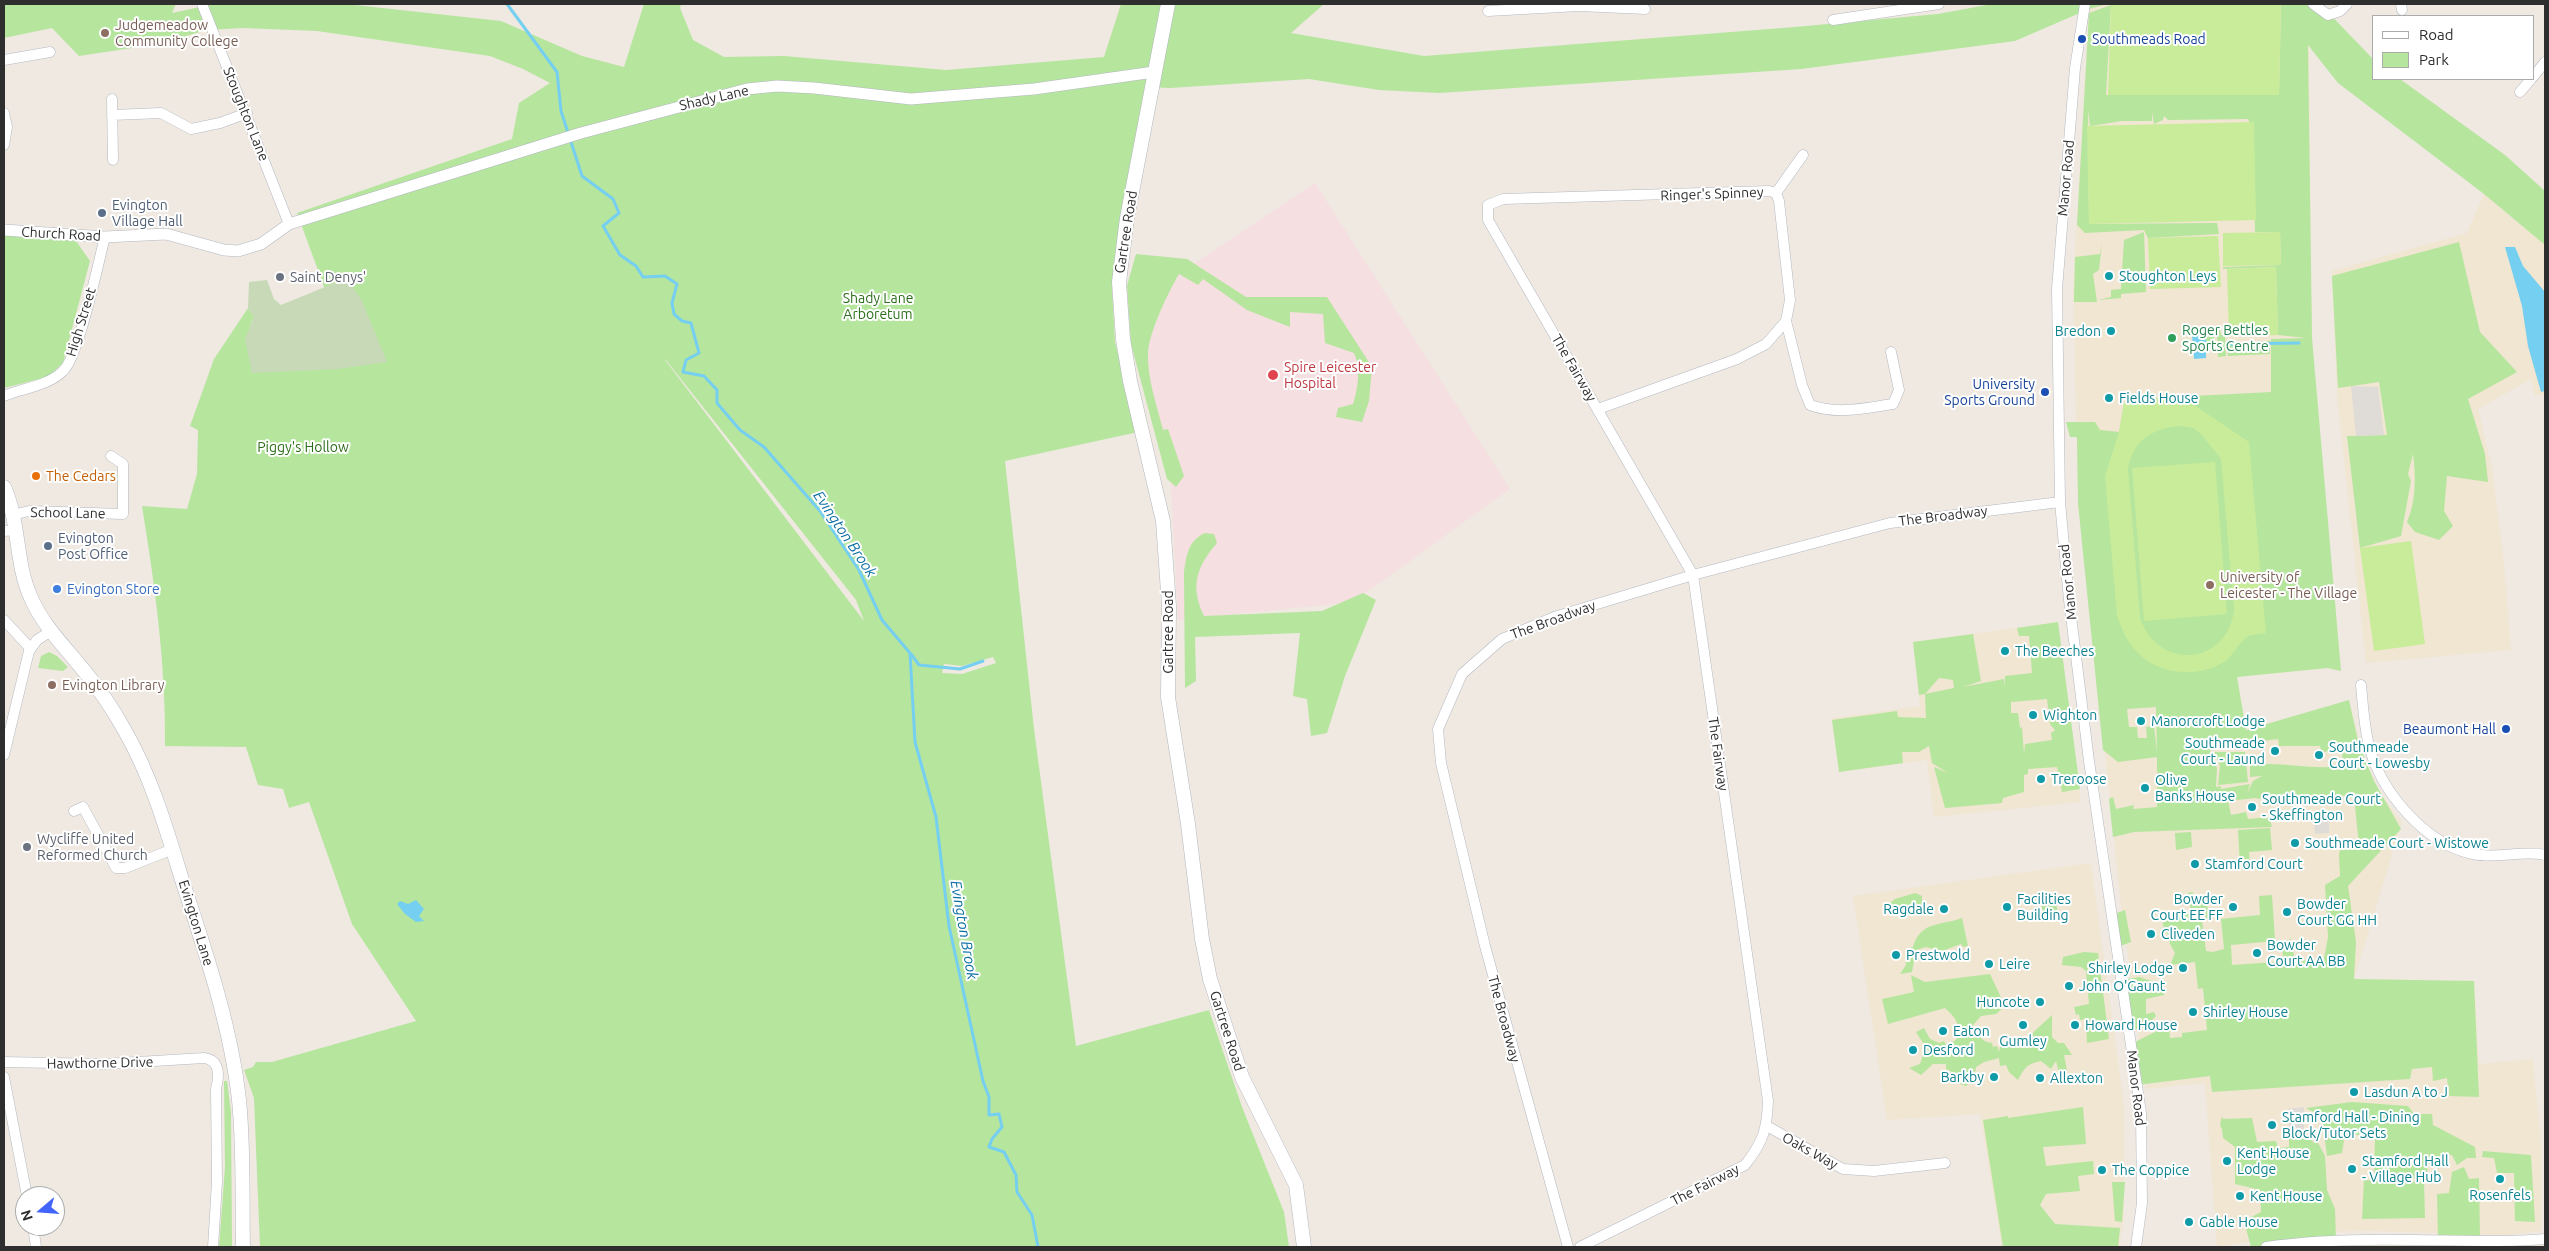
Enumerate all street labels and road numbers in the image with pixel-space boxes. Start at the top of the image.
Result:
street label: Stoughton Lane [219,65,273,163]
street label: Shady Lane [678,82,750,114]
street label: Manor Road [2054,139,2078,217]
street label: Ringer's Spinney [1660,184,1764,204]
street label: Gartree Road [1111,189,1141,275]
street label: Church Road [21,224,101,244]
street label: High Street [63,285,99,359]
street label: The Fairway [1548,332,1600,404]
street label: The Broadway [1898,502,1988,530]
street label: School Lane [30,504,106,522]
street label: Manor Road [2056,543,2080,621]
street label: Gartree Road [1160,590,1176,674]
street label: The Broadway [1508,597,1598,643]
street label: The Fairway [1704,716,1732,792]
street label: Evington Lane [175,878,217,968]
street label: The Broadway [1484,974,1524,1064]
street label: Gartree Road [1206,989,1248,1073]
street label: Manor Road [2123,1049,2149,1127]
street label: Hawthorne Drive [46,1054,154,1072]
street label: Oaks Way [1779,1129,1841,1173]
street label: The Fairway [1668,1161,1742,1209]

